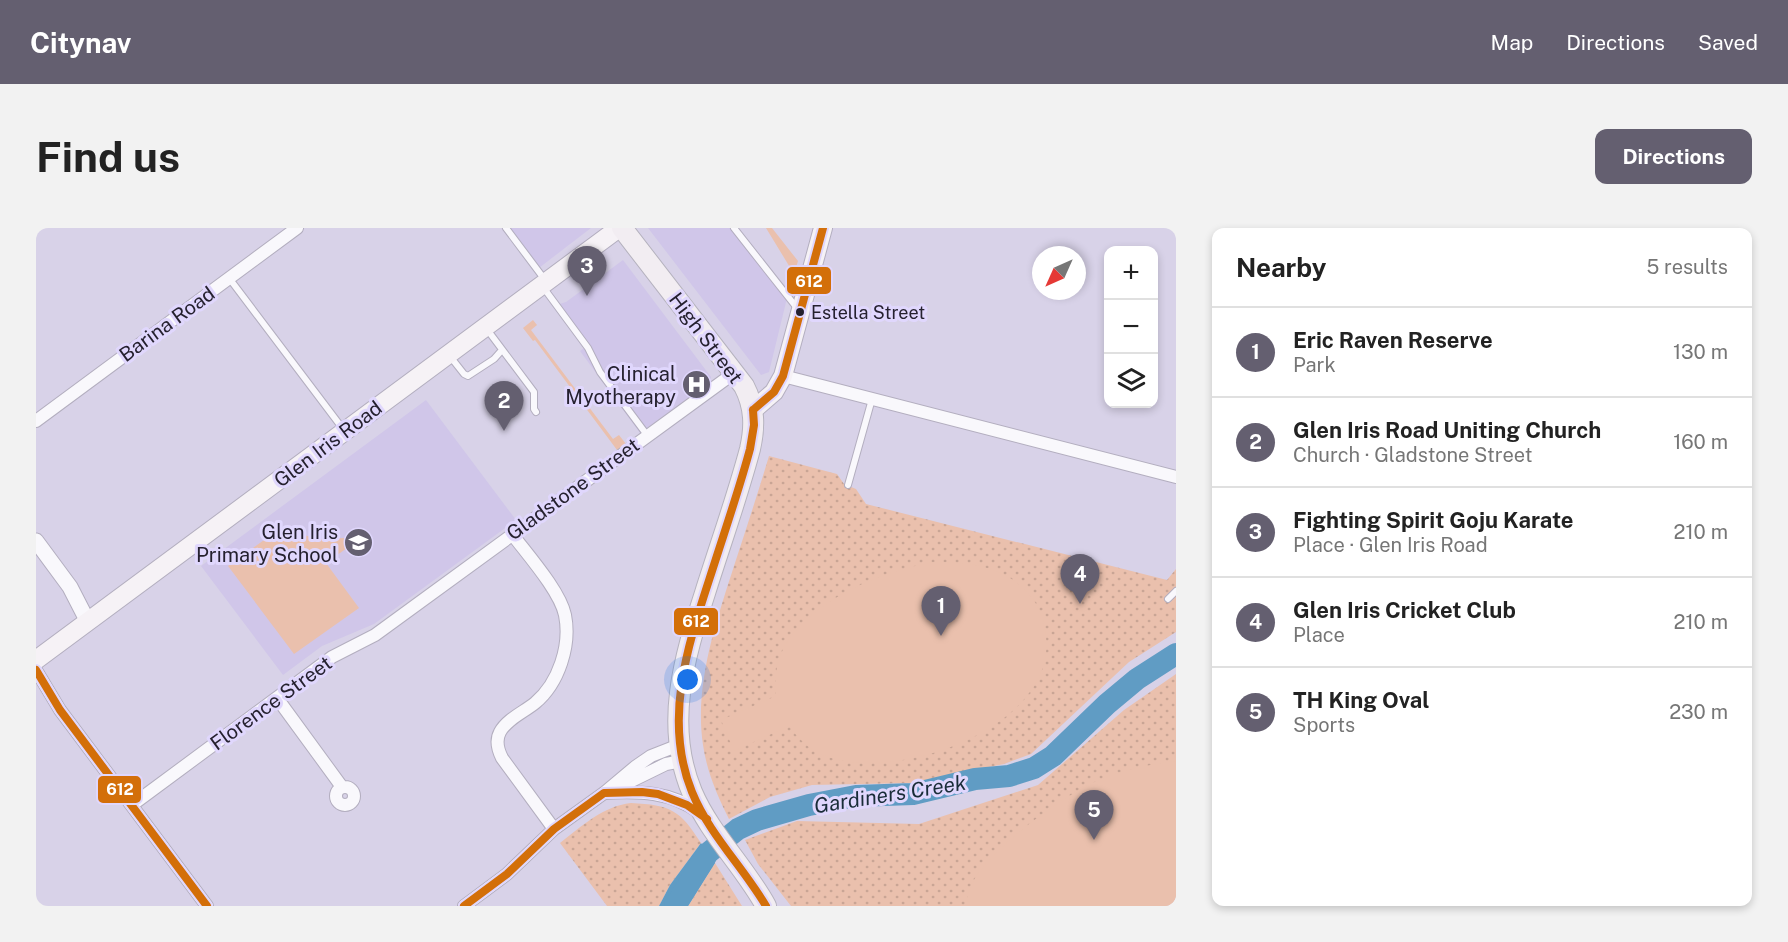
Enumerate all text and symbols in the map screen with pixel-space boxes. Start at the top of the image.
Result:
text: Citynav [30,26,131,59]
text: Map [1491,30,1533,55]
text: Directions [1566,30,1665,55]
text: Saved [1698,30,1758,55]
button: Directions [1595,129,1752,184]
text: Find us [36,132,180,181]
north arrow [1032,246,1086,300]
map controls [1104,246,1158,408]
button: + [1104,246,1158,300]
pin: 3 [568,247,606,296]
text: Nearby [1236,252,1326,283]
text: 5 results [1646,255,1728,279]
line badge: 612 [786,266,832,295]
text: 612 [795,272,823,291]
street label: Barina Road [115,281,219,367]
street label: High Street [664,288,748,388]
button: − [1104,300,1158,354]
place label: Estella Street [811,302,925,323]
marker: Estella Street [794,306,806,318]
text: Eric Raven Reserve [1293,327,1493,353]
text: 1 [1251,340,1260,364]
text: 130 m [1673,340,1728,364]
text: Park [1293,353,1336,377]
button: layers [1104,354,1158,408]
place label: Clinical Myotherapy [565,362,676,409]
hospital icon: Clinical Myotherapy [681,369,713,401]
pin: 2 [484,382,524,431]
street label: Glen Iris Road [269,396,387,492]
text: Glen Iris Road Uniting Church [1293,417,1601,443]
text: 2 [1249,430,1262,454]
text: 160 m [1673,430,1728,454]
street label: Gladstone Street [502,433,644,545]
text: Church · Gladstone Street [1293,443,1533,467]
text: Fighting Spirit Goju Karate [1293,507,1573,533]
place label: Glen Iris Primary School [196,520,338,567]
text: 3 [1249,520,1262,544]
text: 210 m [1674,520,1728,544]
school or university icon: Glen Iris Primary School [343,527,375,559]
text: Place · Glen Iris Road [1293,533,1488,557]
pin: 4 [1060,554,1100,604]
pin: 1 [922,586,960,636]
text: Glen Iris Cricket Club [1293,597,1516,623]
line badge: 612 [673,607,719,636]
text: 4 [1249,610,1262,634]
text: 210 m [1674,610,1728,634]
text: 612 [682,612,710,631]
text: Place [1293,623,1345,647]
street label: Florence Street [205,651,337,755]
your location [673,665,702,694]
text: TH King Oval [1293,687,1429,713]
text: 5 [1249,700,1262,724]
text: 230 m [1669,700,1728,724]
text: Sports [1293,713,1355,737]
water label: Gardiners Creek [812,770,968,818]
line badge: 612 [97,775,142,804]
text: 612 [106,780,134,799]
pin: 5 [1074,790,1114,840]

